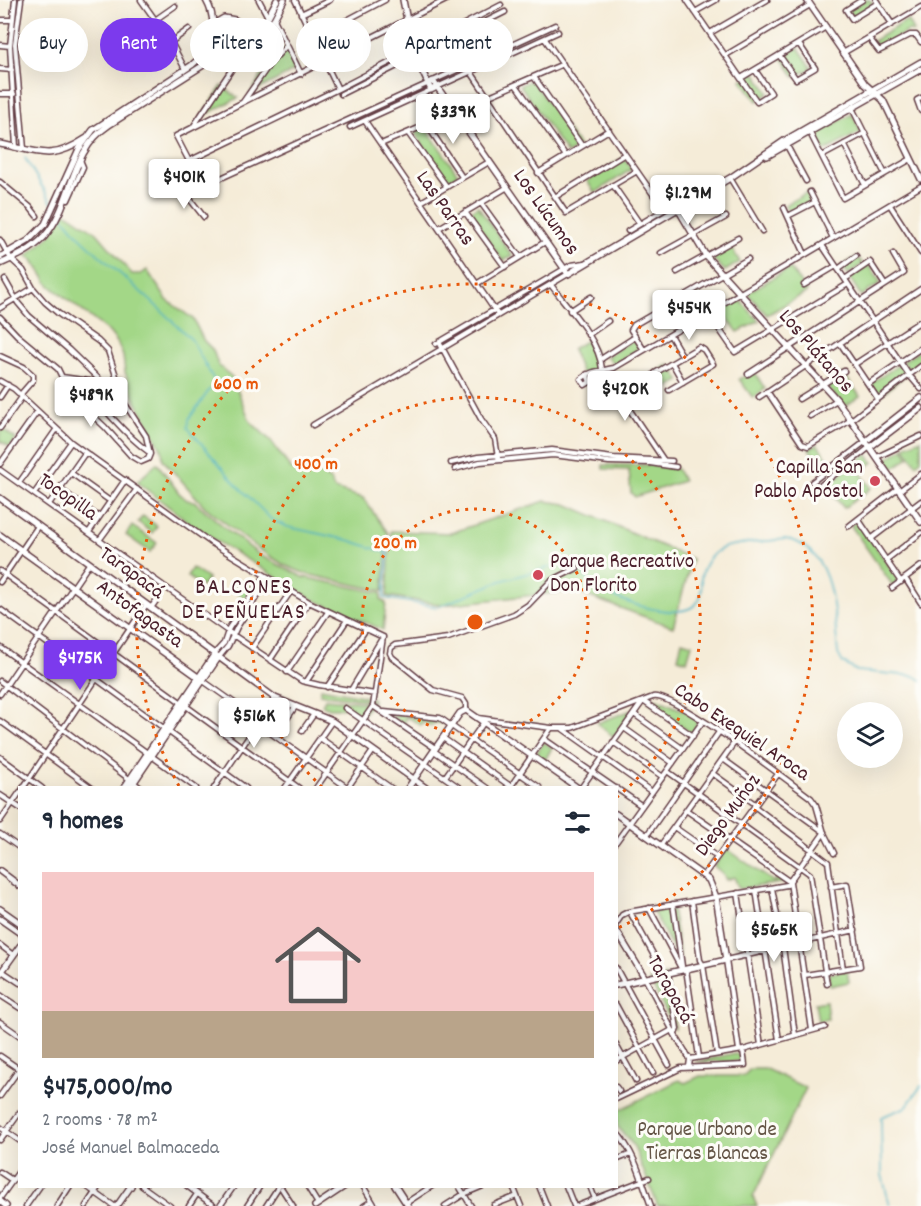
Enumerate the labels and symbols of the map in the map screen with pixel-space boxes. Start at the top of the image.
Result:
pin: $339K [411,94,495,145]
pin: $401K [142,159,226,210]
street label: Los Lúcumos [504,164,586,262]
street label: Las Parras [407,165,481,253]
pin: $1.29M [639,175,737,226]
pin: $454K [647,290,731,341]
street label: Los Plátanos [770,304,860,400]
pin: $420K [583,371,667,422]
text: 600 m [214,373,258,398]
pin: $489K [49,377,133,428]
text: 400 m [294,453,338,478]
place label: Capilla San Pablo Apóstol [754,454,863,508]
street label: Tocopilla [31,466,104,530]
marker: Capilla San Pablo Apóstol [868,474,882,488]
text: 200 m [373,532,417,557]
street label: Tarapacá [92,540,170,608]
place label: Parque Recreativo Don Florito [550,548,694,602]
marker: Parque Recreativo Don Florito [531,568,545,582]
street label: Antofagasta [89,573,190,657]
district label: BALCONES DE PEÑUELAS [182,573,306,629]
centre of rings [465,612,485,632]
pin: $475K [38,640,122,691]
street label: Cabo Exequiel Aroca [667,676,816,790]
pin: $516K [212,698,296,749]
street label: Diego Muñoz [689,768,769,864]
pin: $565K [732,912,816,963]
street label: Tarapacá [638,950,700,1030]
park label: Parque Urbano de Tierras Blancas [637,1116,777,1170]

